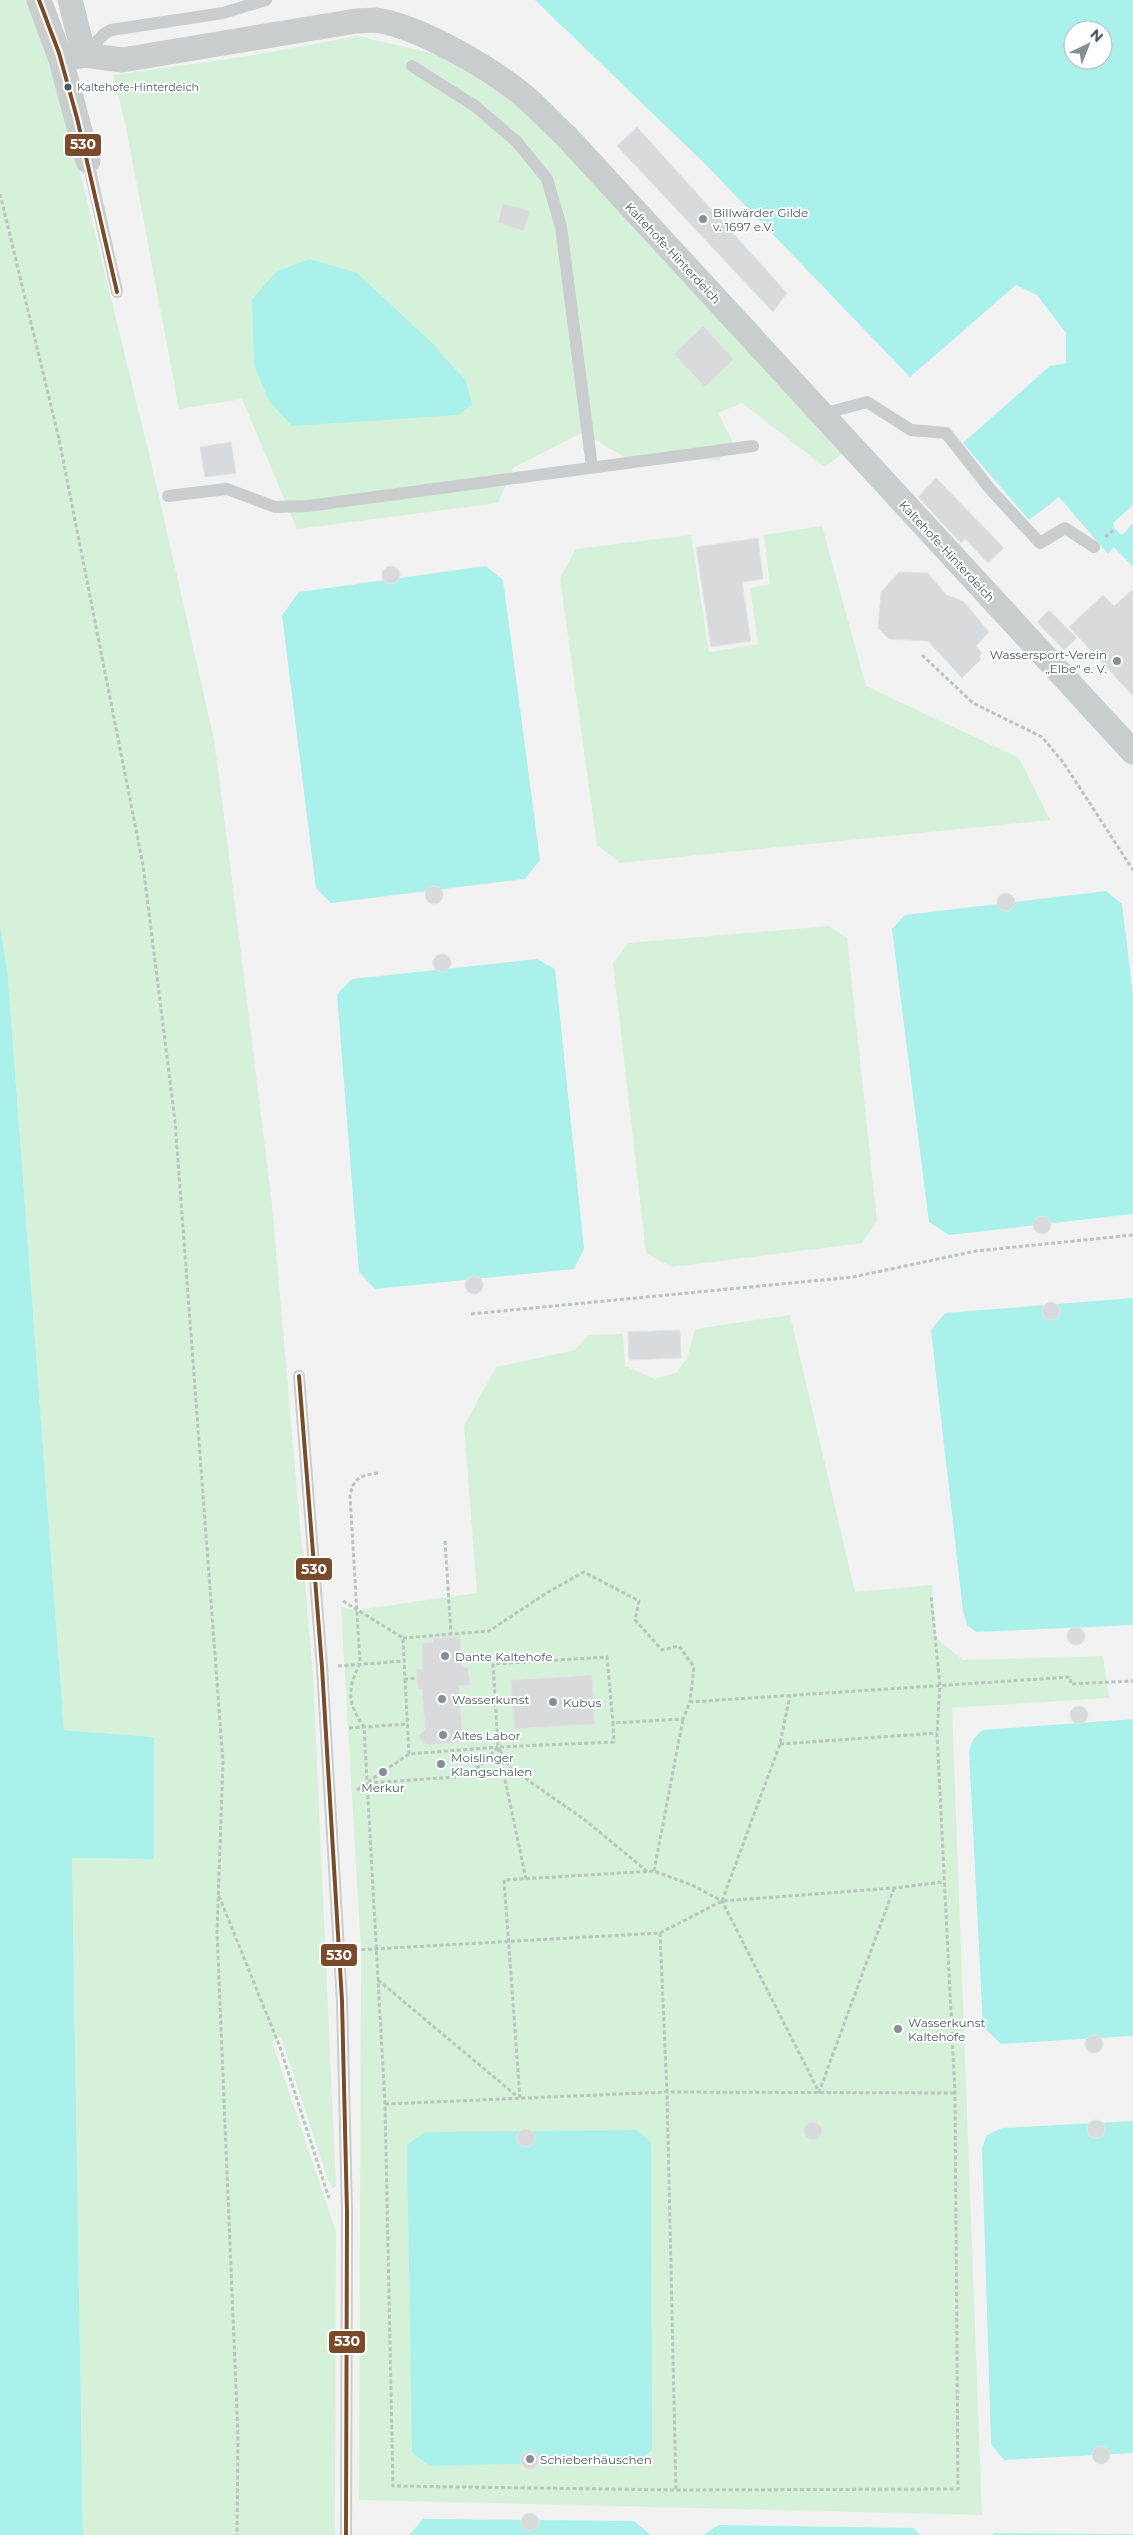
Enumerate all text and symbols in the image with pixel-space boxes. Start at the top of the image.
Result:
north arrow [1063,20,1113,70]
text: N [1087,25,1107,46]
place label: Kaltehofe-Hinterdeich [77,80,199,94]
marker: Kaltehofe-Hinterdeich [63,82,73,92]
line badge: 530 [64,133,102,157]
text: 530 [70,135,96,153]
street label: Kaltehofe-Hinterdeich [622,199,724,307]
place label: Billwärder Gilde v. 1697 e.V. [713,205,808,234]
marker: Billwärder Gilde v. 1697 e.V. [697,213,709,225]
street label: Kaltehofe-Hinterdeich [896,497,998,605]
place label: Wassersport-Verein „Elbe" e. V. [990,647,1107,676]
marker: Wassersport-Verein „Elbe" e. V. [1111,655,1123,667]
line badge: 530 [295,1557,333,1581]
text: 530 [301,1560,327,1578]
place label: Dante Kaltehofe [455,1649,552,1664]
marker: Dante Kaltehofe [439,1650,451,1662]
place label: Wasserkunst [452,1692,530,1707]
marker: Wasserkunst [436,1693,448,1705]
place label: Kubus [563,1695,602,1710]
marker: Kubus [547,1696,559,1708]
place label: Altes Labor [453,1728,520,1743]
marker: Altes Labor [437,1729,449,1741]
place label: Moislinger Klangschalen [451,1750,532,1779]
marker: Moislinger Klangschalen [435,1758,447,1770]
marker: Merkur [377,1766,389,1778]
place label: Merkur [361,1780,405,1795]
line badge: 530 [320,1943,358,1967]
text: 530 [326,1946,352,1964]
place label: Wasserkunst Kaltehofe [908,2015,986,2044]
marker: Wasserkunst Kaltehofe [892,2023,904,2035]
line badge: 530 [328,2330,366,2354]
text: 530 [334,2332,360,2350]
place label: Schieberhäuschen [540,2452,652,2467]
marker: Schieberhäuschen [524,2453,536,2465]

